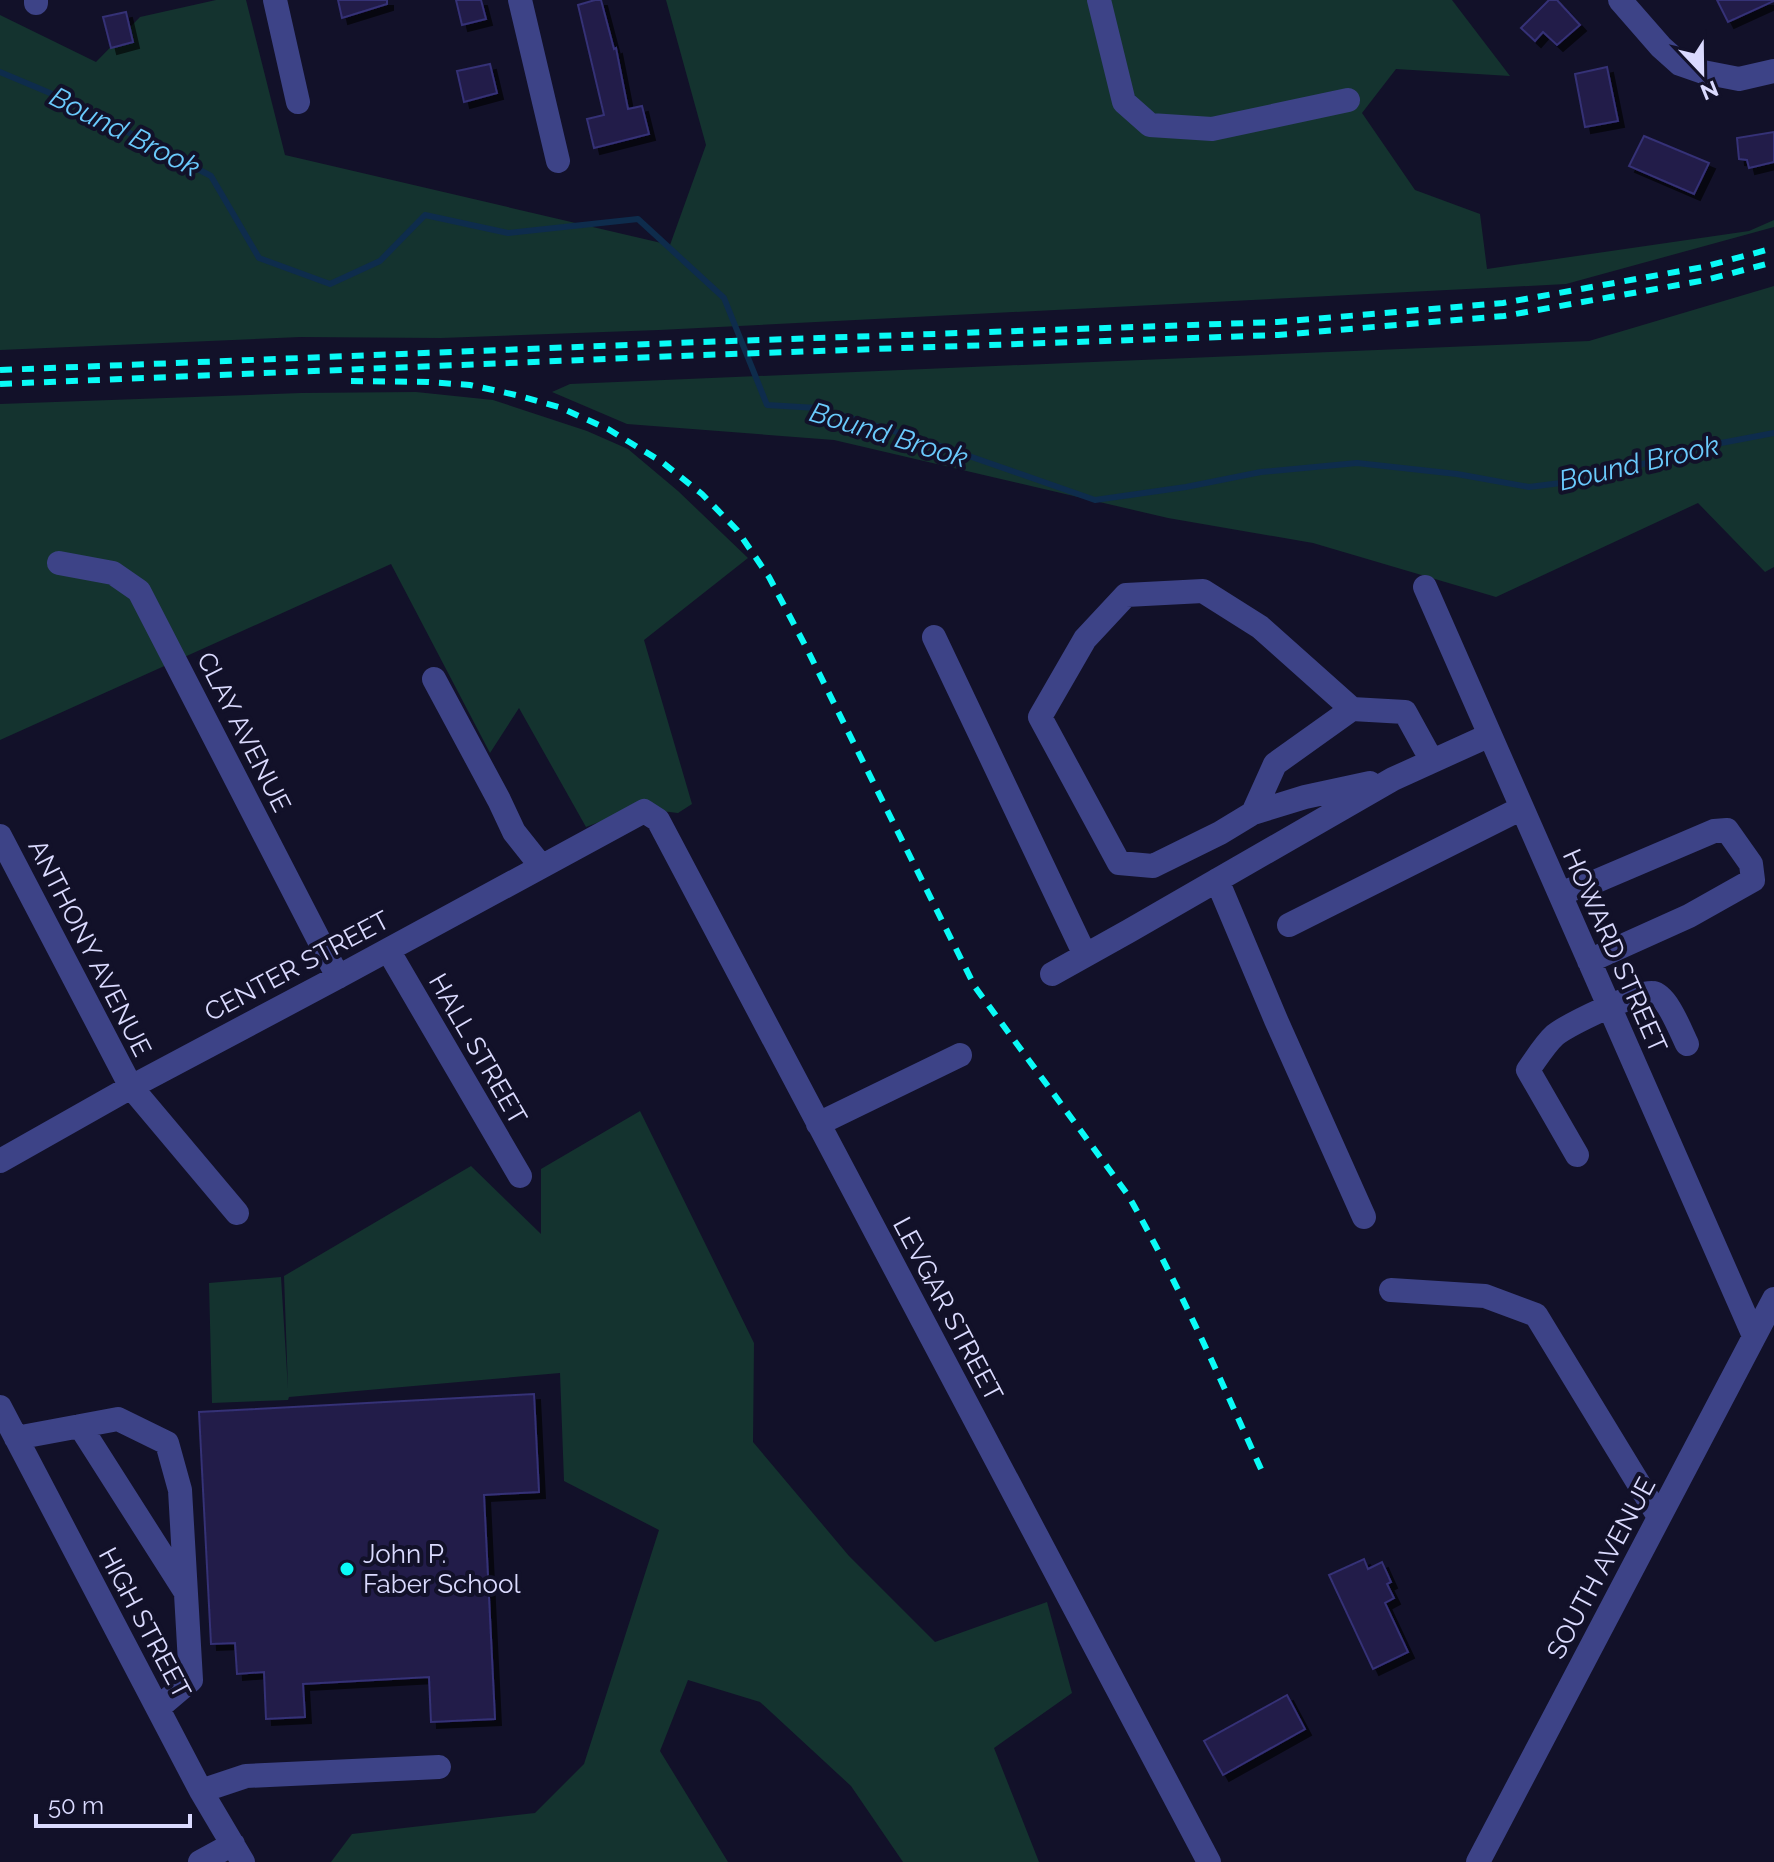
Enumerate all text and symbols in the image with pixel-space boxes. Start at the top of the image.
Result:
north arrow [1662,32,1742,112]
text: N [1697,75,1722,106]
water label: Bound Brook [45,80,205,184]
water label: Bound Brook [806,395,972,475]
water label: Bound Brook [1556,429,1722,497]
street label: CLAY AVENUE [191,647,297,817]
street label: ANTHONY AVENUE [22,835,158,1061]
street label: HOWARD STREET [1557,845,1673,1058]
street label: CENTER STREET [199,905,395,1027]
street label: HALL STREET [423,968,533,1130]
street label: LEVGAR STREET [887,1212,1009,1406]
street label: SOUTH AVENUE [1541,1472,1661,1664]
place label: John P. Faber School [363,1539,521,1599]
street label: HIGH STREET [93,1543,197,1704]
marker: John P. Faber School [338,1560,356,1578]
scale bar [36,1778,190,1828]
text: 50 m [48,1791,104,1820]

